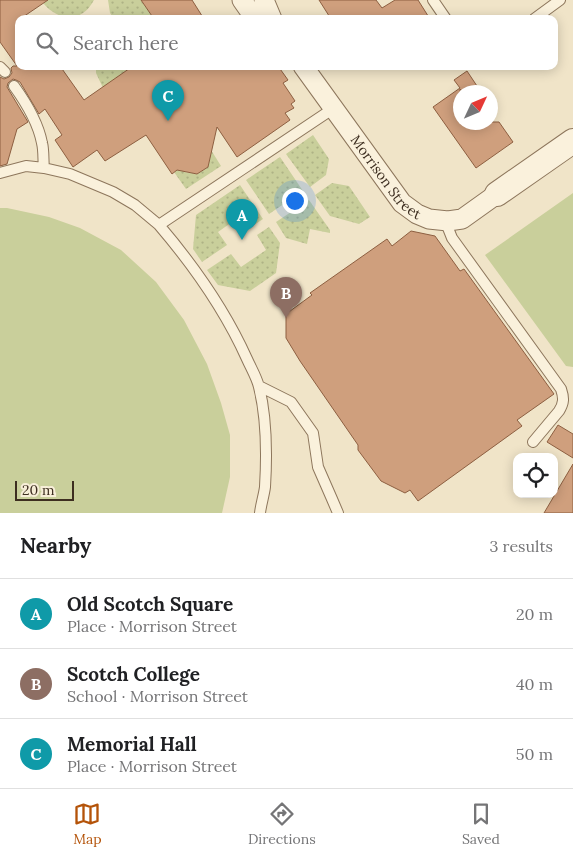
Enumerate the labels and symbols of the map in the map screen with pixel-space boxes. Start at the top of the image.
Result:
pin: C [152,80,184,121]
north arrow [453,85,498,130]
street label: Morrison Street [347,131,424,224]
your location [282,188,308,214]
pin: A [226,199,258,240]
pin: B [270,277,302,318]
scale bar [15,478,74,501]

